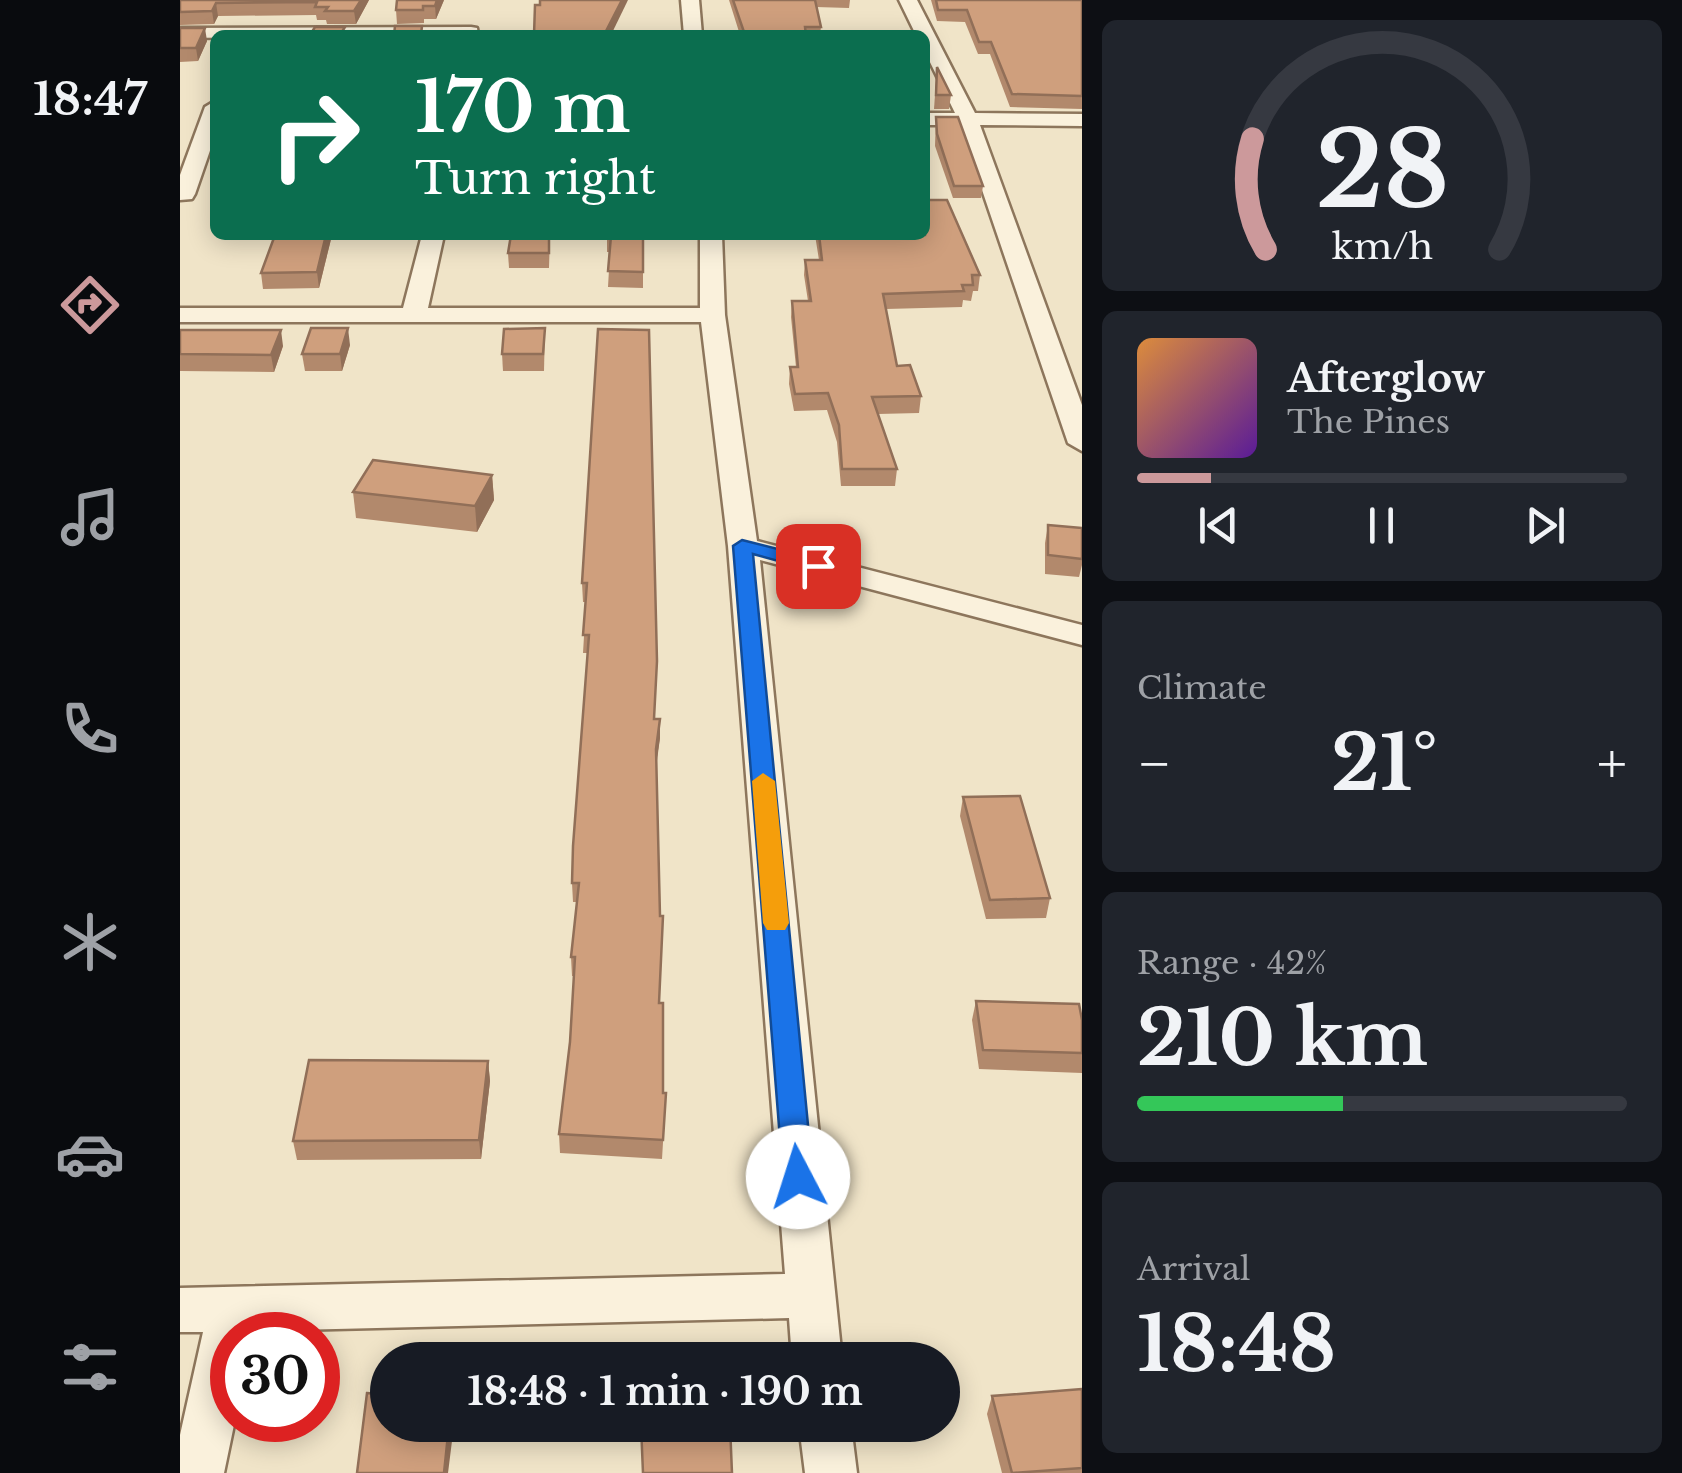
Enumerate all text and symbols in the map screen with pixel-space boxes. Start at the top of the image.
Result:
text: 170 m [415,64,631,151]
icon: right [250,70,380,200]
text: 18:47 [33,71,147,127]
text: 28 [1315,106,1449,235]
text: Turn right [415,150,656,206]
text: km/h [1331,224,1433,269]
icon: directions [55,270,125,340]
text: Afterglow [1287,355,1485,402]
text: The Pines [1287,402,1450,442]
icon: music [55,482,125,552]
icon: previous [1191,498,1246,553]
icon: pause [1354,498,1409,553]
icon: next [1518,498,1573,553]
pin [776,524,861,609]
icon: arrive [791,539,846,594]
text: Climate [1137,668,1266,708]
icon: phone [55,694,125,764]
text: 21° [1331,717,1438,810]
text: − [1137,730,1172,798]
text: + [1597,730,1627,798]
icon: climate [55,907,125,977]
text: Range · 42% [1137,943,1327,983]
text: 210 km [1137,992,1428,1085]
icon: car [55,1119,125,1189]
position arrow [746,1125,850,1229]
text: Arrival [1137,1249,1250,1289]
text: 18:48 [1137,1298,1336,1391]
speed limit sign: 30 [210,1312,340,1442]
icon: filters [55,1332,125,1402]
text: 18:48 · 1 min · 190 m [467,1368,863,1415]

